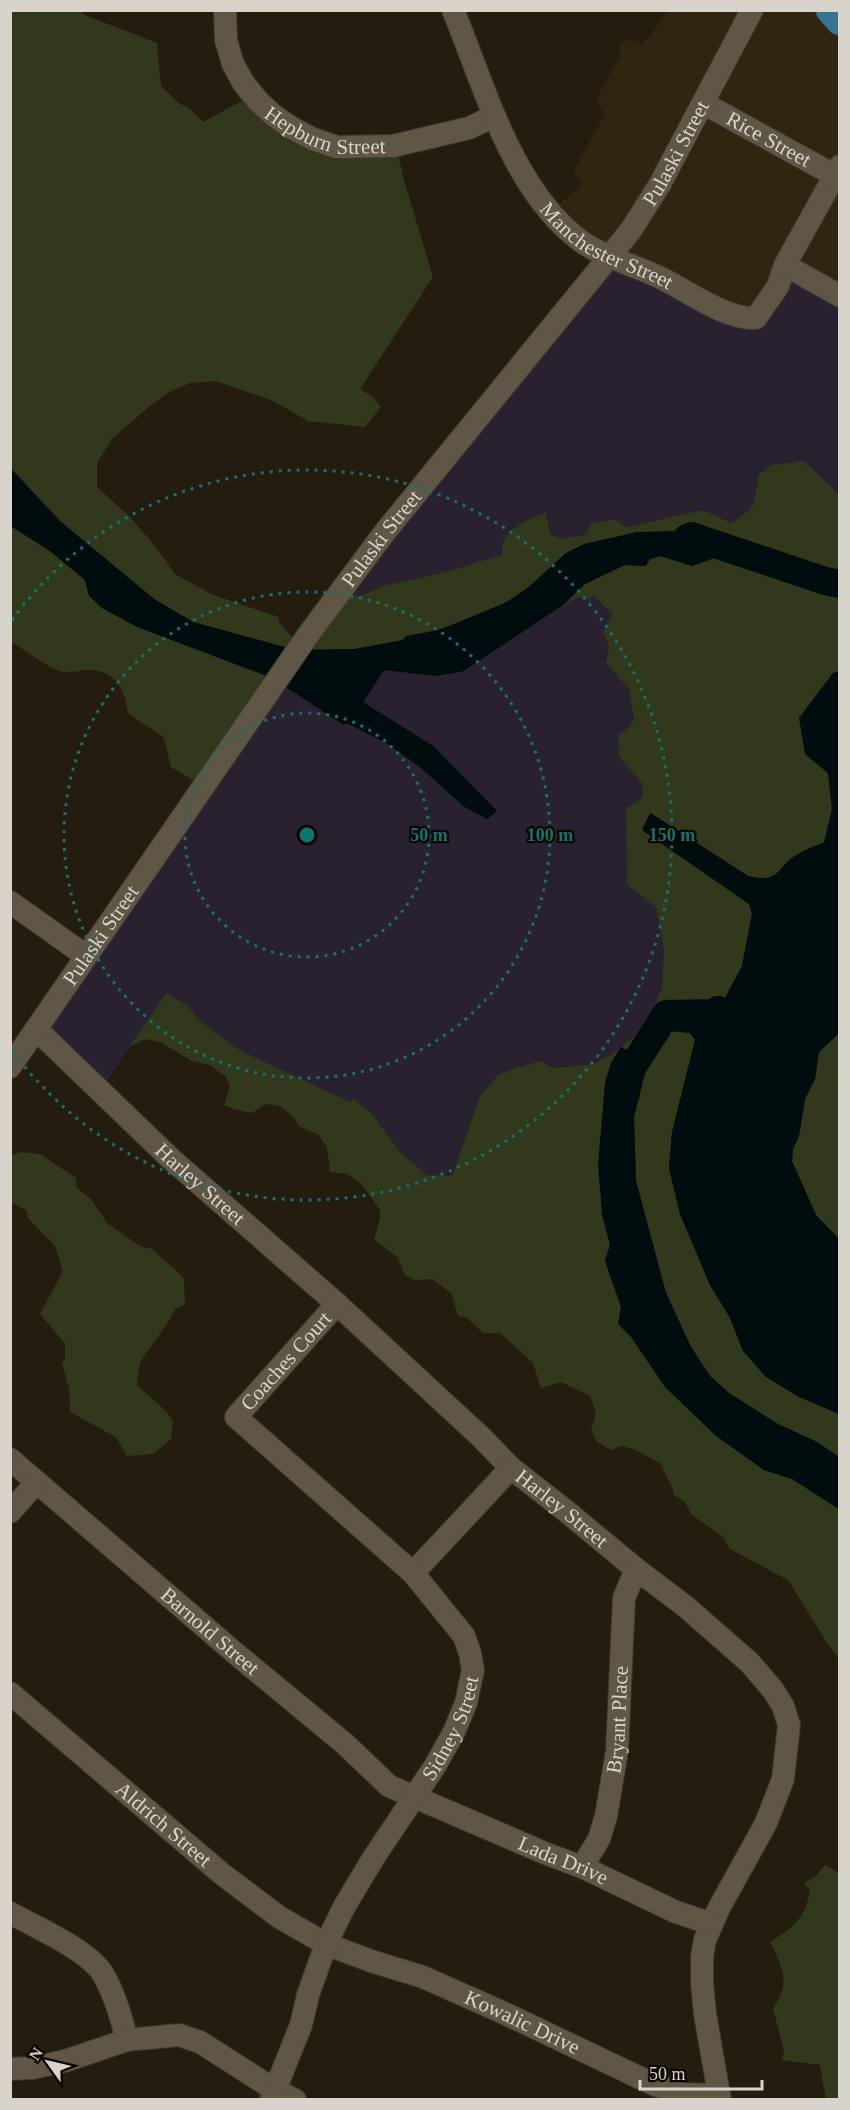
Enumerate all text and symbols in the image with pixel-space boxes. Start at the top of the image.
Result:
street label: Pulaski Street [637,96,714,210]
street label: Hepburn Street [260,101,386,159]
street label: Rice Street [722,106,815,172]
street label: Manchester Street [535,197,677,294]
street label: Pulaski Street [336,485,426,592]
centre of rings [297,825,317,845]
text: 50 m [410,825,448,845]
text: 100 m [527,825,573,845]
text: 150 m [649,825,695,845]
street label: Pulaski Street [58,881,144,990]
street label: Harley Street [150,1138,250,1230]
street label: Coaches Court [236,1307,336,1415]
street label: Harley Street [511,1464,613,1553]
street label: Barnold Street [156,1582,264,1680]
street label: Bryant Place [601,1665,633,1775]
street label: Sidney Street [417,1674,483,1785]
street label: Aldrich Street [111,1777,217,1872]
street label: Lada Drive [514,1831,612,1890]
street label: Kowalic Drive [461,1985,584,2059]
north arrow [18,2032,78,2092]
text: N [26,2044,47,2063]
scale bar [640,2053,762,2091]
text: 50 m [649,2064,686,2084]

